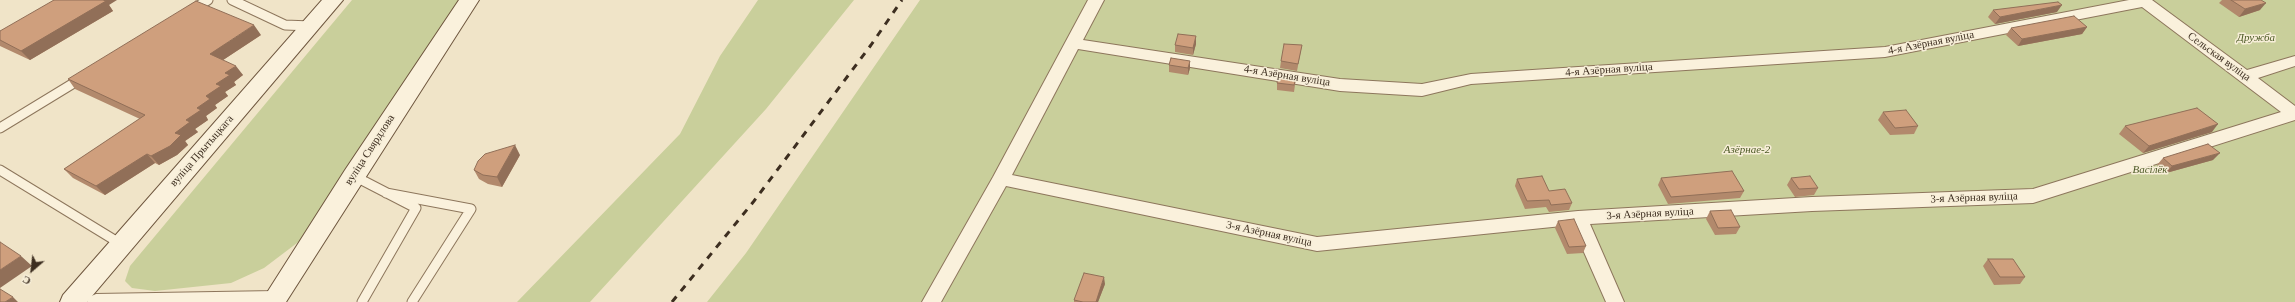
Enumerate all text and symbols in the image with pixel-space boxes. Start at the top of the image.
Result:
street label: 4-я Азёрная вуліца [1887,28,1975,58]
street label: Сельская вуліца [2185,30,2253,84]
park label: Дружба [2237,31,2275,45]
street label: 4-я Азёрная вуліца [1565,60,1653,80]
street label: 4-я Азёрная вуліца [1243,63,1331,89]
street label: вуліца Свярдлова [342,112,398,188]
street label: вуліца Прытыцкага [167,113,237,189]
park label: Азёрнае-2 [1724,143,1770,157]
park label: Васілёк [2133,163,2167,177]
street label: 3-я Азёрная вуліца [1930,190,2018,206]
street label: 3-я Азёрная вуліца [1606,205,1694,223]
street label: 3-я Азёрная вуліца [1225,218,1313,250]
north arrow [12,250,52,290]
text: С [20,273,33,288]

